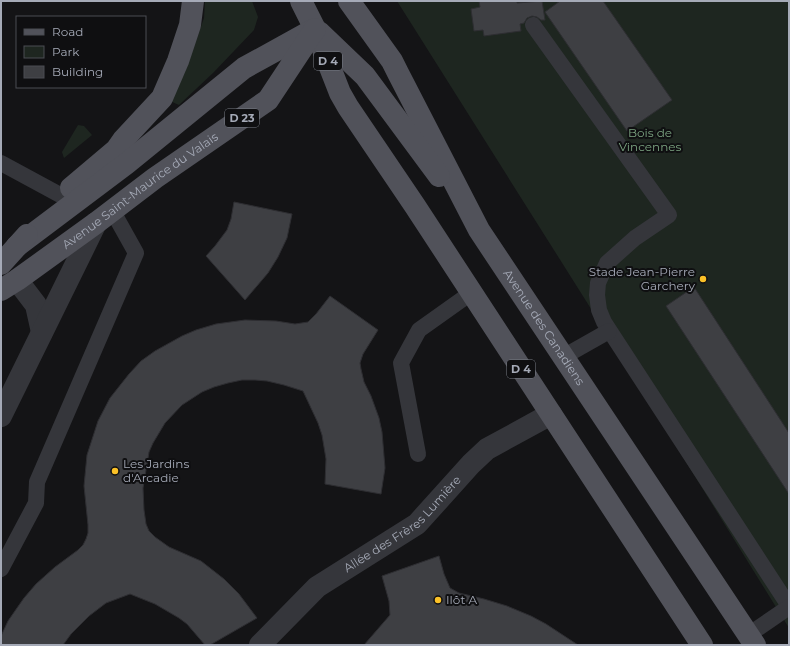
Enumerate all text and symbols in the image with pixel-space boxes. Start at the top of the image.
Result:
legend [16,16,146,88]
text: Road [52,24,83,39]
text: Park [52,44,80,59]
road number: D 4 [314,52,342,70]
text: Building [52,64,103,79]
road number: D 23 [225,109,259,127]
park label: Bois de Vincennes [619,125,682,154]
street label: Avenue Saint-Maurice du Valais [59,129,221,252]
place label: Stade Jean-Pierre Garchery [589,264,695,293]
street label: Avenue des Canadiens [500,266,588,388]
marker: Stade Jean-Pierre Garchery [698,274,708,284]
road number: D 4 [507,360,535,378]
place label: Les Jardins d'Arcadie [123,456,189,485]
marker: Les Jardins d'Arcadie [110,466,120,476]
street label: Allée des Frères Lumière [341,472,464,575]
place label: Ilôt A [446,592,477,607]
marker: Ilôt A [433,595,443,605]

